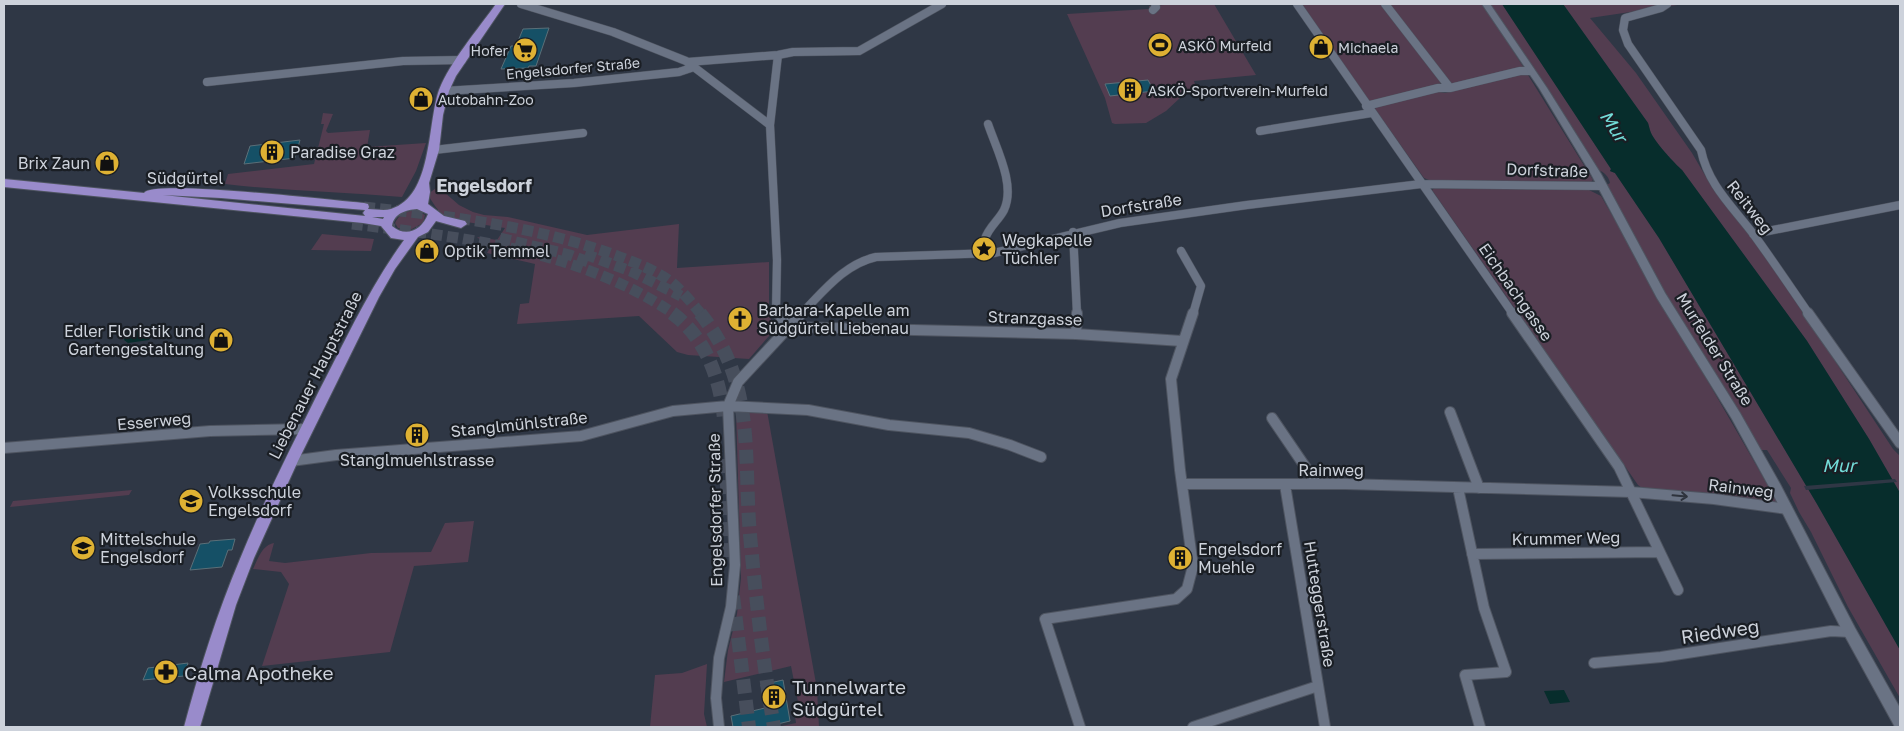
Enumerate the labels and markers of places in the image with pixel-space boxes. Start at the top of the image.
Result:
sports icon: ASKÖ Murfeld [1147,32,1173,58]
shop icon: Michaela [1308,34,1334,60]
supermarket icon: Hofer [512,37,538,63]
place label: ASKÖ Murfeld [1178,37,1272,54]
place label: Michaela [1338,39,1398,56]
place label: Hofer [471,42,509,59]
building icon: ASKÖ-Sportverein-Murfeld [1117,77,1143,103]
place label: ASKÖ-Sportverein-Murfeld [1148,82,1328,99]
shop icon: Autobahn-Zoo [408,86,434,112]
place label: Autobahn-Zoo [438,91,534,108]
building icon: Paradise Graz [259,139,285,165]
place label: Paradise Graz [290,142,395,162]
shop icon: Brix Zaun [94,150,120,176]
place label: Brix Zaun [18,153,90,173]
place label: Wegkapelle Tüchler [1002,230,1092,268]
place icon: Wegkapelle Tüchler [971,236,997,262]
shop icon: Optik Temmel [414,238,440,264]
place label: Optik Temmel [444,241,550,261]
place label: Barbara-Kapelle am Südgürtel Liebenau [758,300,910,338]
church icon: Barbara-Kapelle am Südgürtel Liebenau [727,306,753,332]
place label: Edler Floristik und Gartengestaltung [64,321,204,359]
shop icon: Edler Floristik und Gartengestaltung [208,327,234,353]
building icon: Stanglmuehlstrasse [404,422,430,448]
place label: Stanglmuehlstrasse [340,450,494,470]
place label: Volksschule Engelsdorf [208,482,301,520]
school or university icon: Volksschule Engelsdorf [178,488,204,514]
place label: Mittelschule Engelsdorf [100,529,196,567]
school or university icon: Mittelschule Engelsdorf [70,535,96,561]
place label: Engelsdorf Muehle [1198,539,1282,577]
building icon: Engelsdorf Muehle [1167,545,1193,571]
pharmacy icon: Calma Apotheke [153,659,179,685]
place label: Calma Apotheke [184,661,334,684]
place label: Tunnelwarte Südgürtel [792,675,906,720]
building icon: Tunnelwarte Südgürtel [761,684,787,710]

